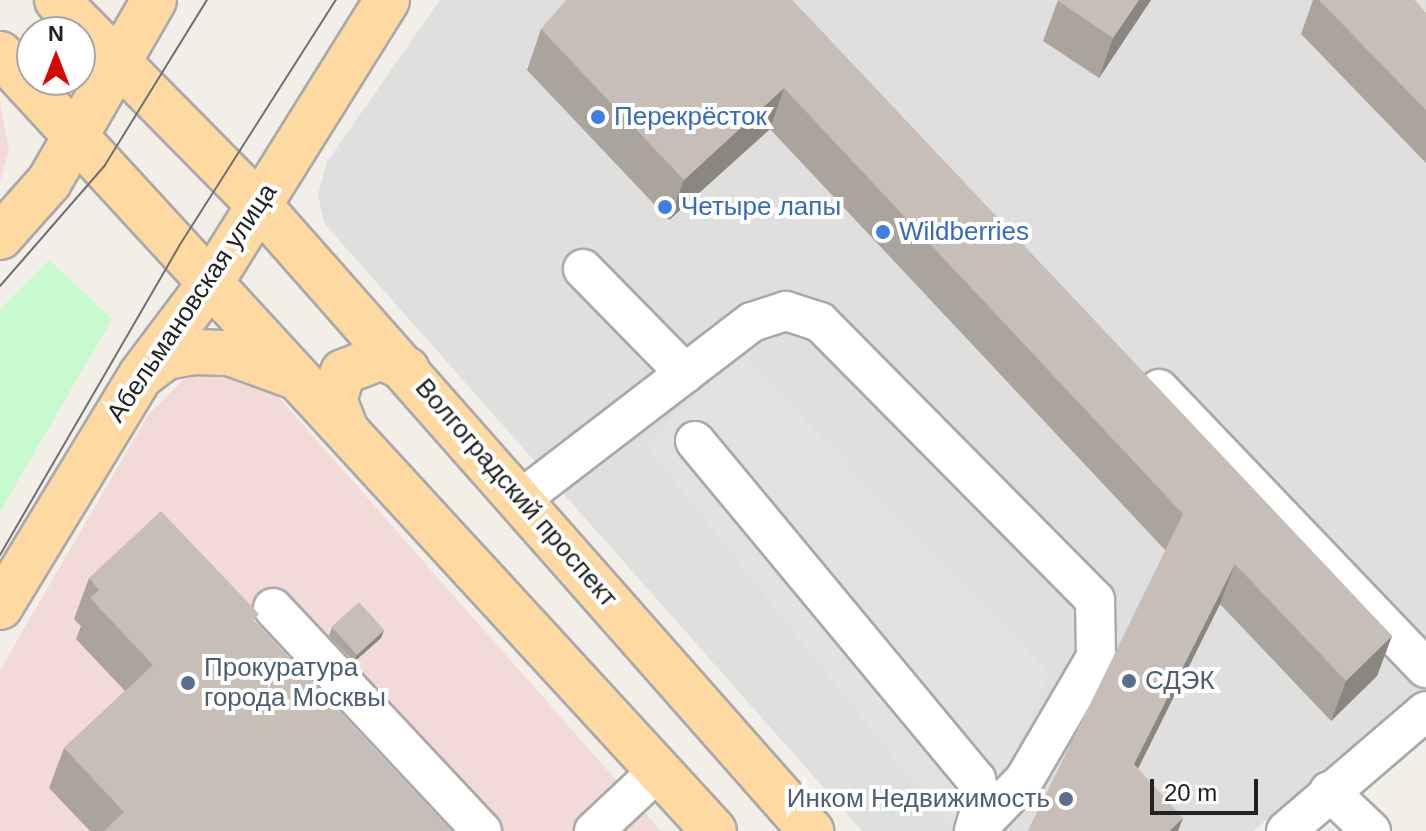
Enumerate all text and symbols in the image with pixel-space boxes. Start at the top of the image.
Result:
north arrow [16,16,96,96]
text: N [48,21,64,46]
place label: Перекрёсток [614,101,767,133]
marker: Перекрёсток [589,108,607,126]
street label: Абельмановская улица [100,178,284,428]
place label: Четыре лапы [681,191,841,223]
marker: Четыре лапы [656,198,674,216]
place label: Wildberries [899,216,1029,248]
marker: Wildberries [874,223,892,241]
street label: Волгоградский проспект [408,373,624,613]
place label: Прокуратура города Москвы [204,652,386,714]
place label: СДЭК [1145,665,1215,697]
marker: СДЭК [1120,672,1138,690]
marker: Прокуратура города Москвы [179,674,197,692]
scale bar [1154,763,1262,813]
text: 20 m [1164,779,1217,806]
place label: Инком Недвижимость [787,783,1050,815]
marker: Инком Недвижимость [1057,790,1075,808]

